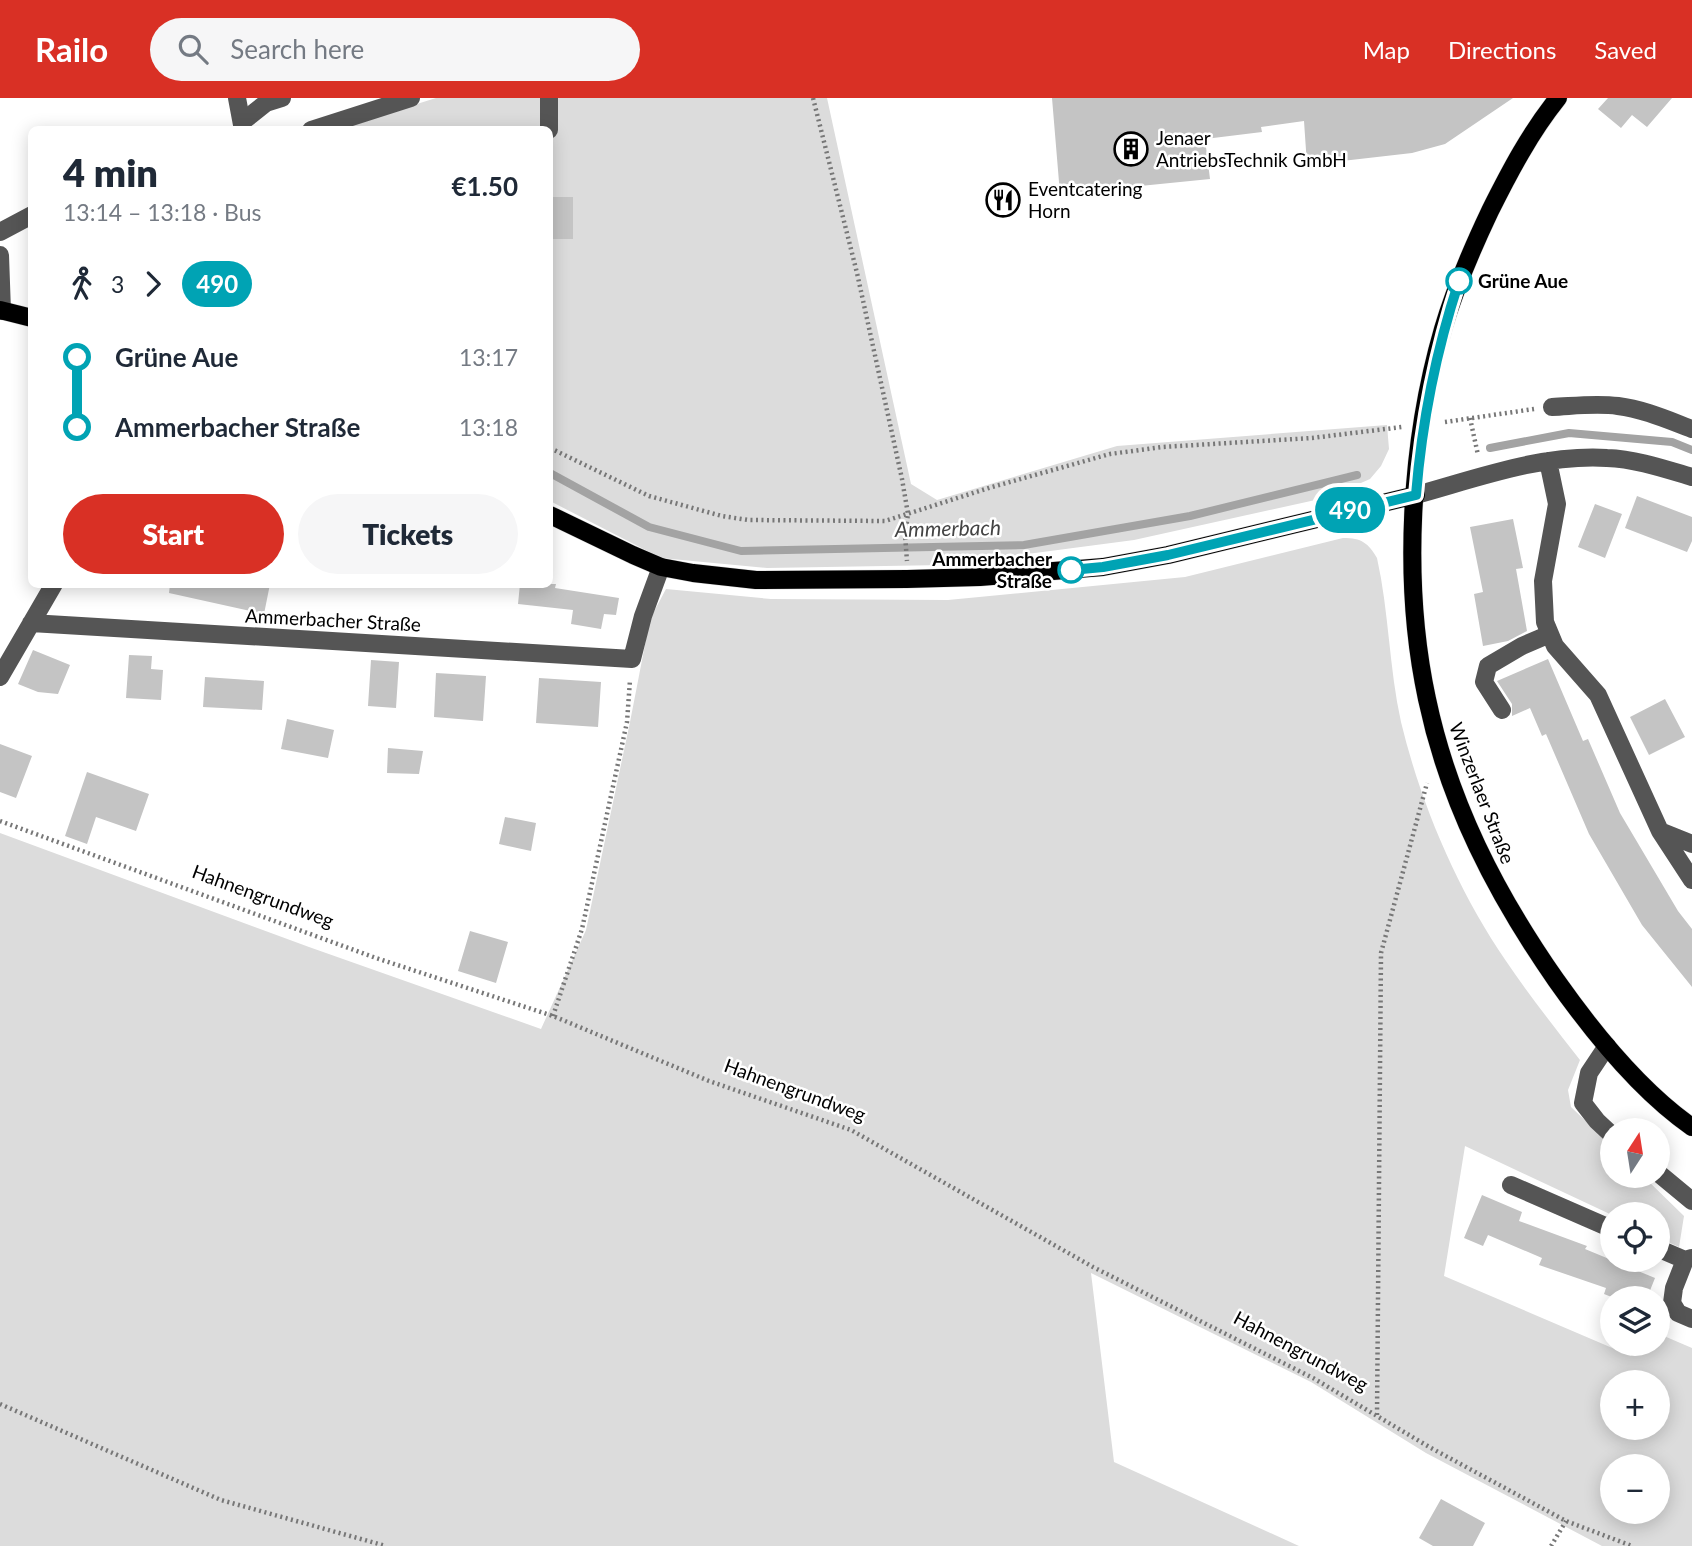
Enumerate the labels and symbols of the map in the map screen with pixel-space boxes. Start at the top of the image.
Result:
place label: Jenaer AntriebsTechnik GmbH [1156,126,1347,171]
building icon: Jenaer AntriebsTechnik GmbH [1112,130,1150,168]
place label: Eventcatering Horn [1028,177,1143,222]
restaurant icon: Eventcatering Horn [984,181,1022,219]
marker: Grüne Aue [1446,268,1472,294]
place label: Grüne Aue [1478,269,1568,292]
line badge: 490 [1310,487,1390,533]
water label: Ammerbach [894,514,1001,541]
place label: Ammerbacher Straße [931,547,1053,592]
marker: Ammerbacher Straße [1058,557,1084,583]
street label: Ammerbacher Straße [244,603,422,636]
street label: Winzerlaer Straße [1445,719,1520,867]
street label: Hahnengrundweg [189,859,337,932]
street label: Hahnengrundweg [721,1053,869,1126]
north arrow [1600,1118,1670,1188]
street label: Hahnengrundweg [1230,1305,1372,1396]

